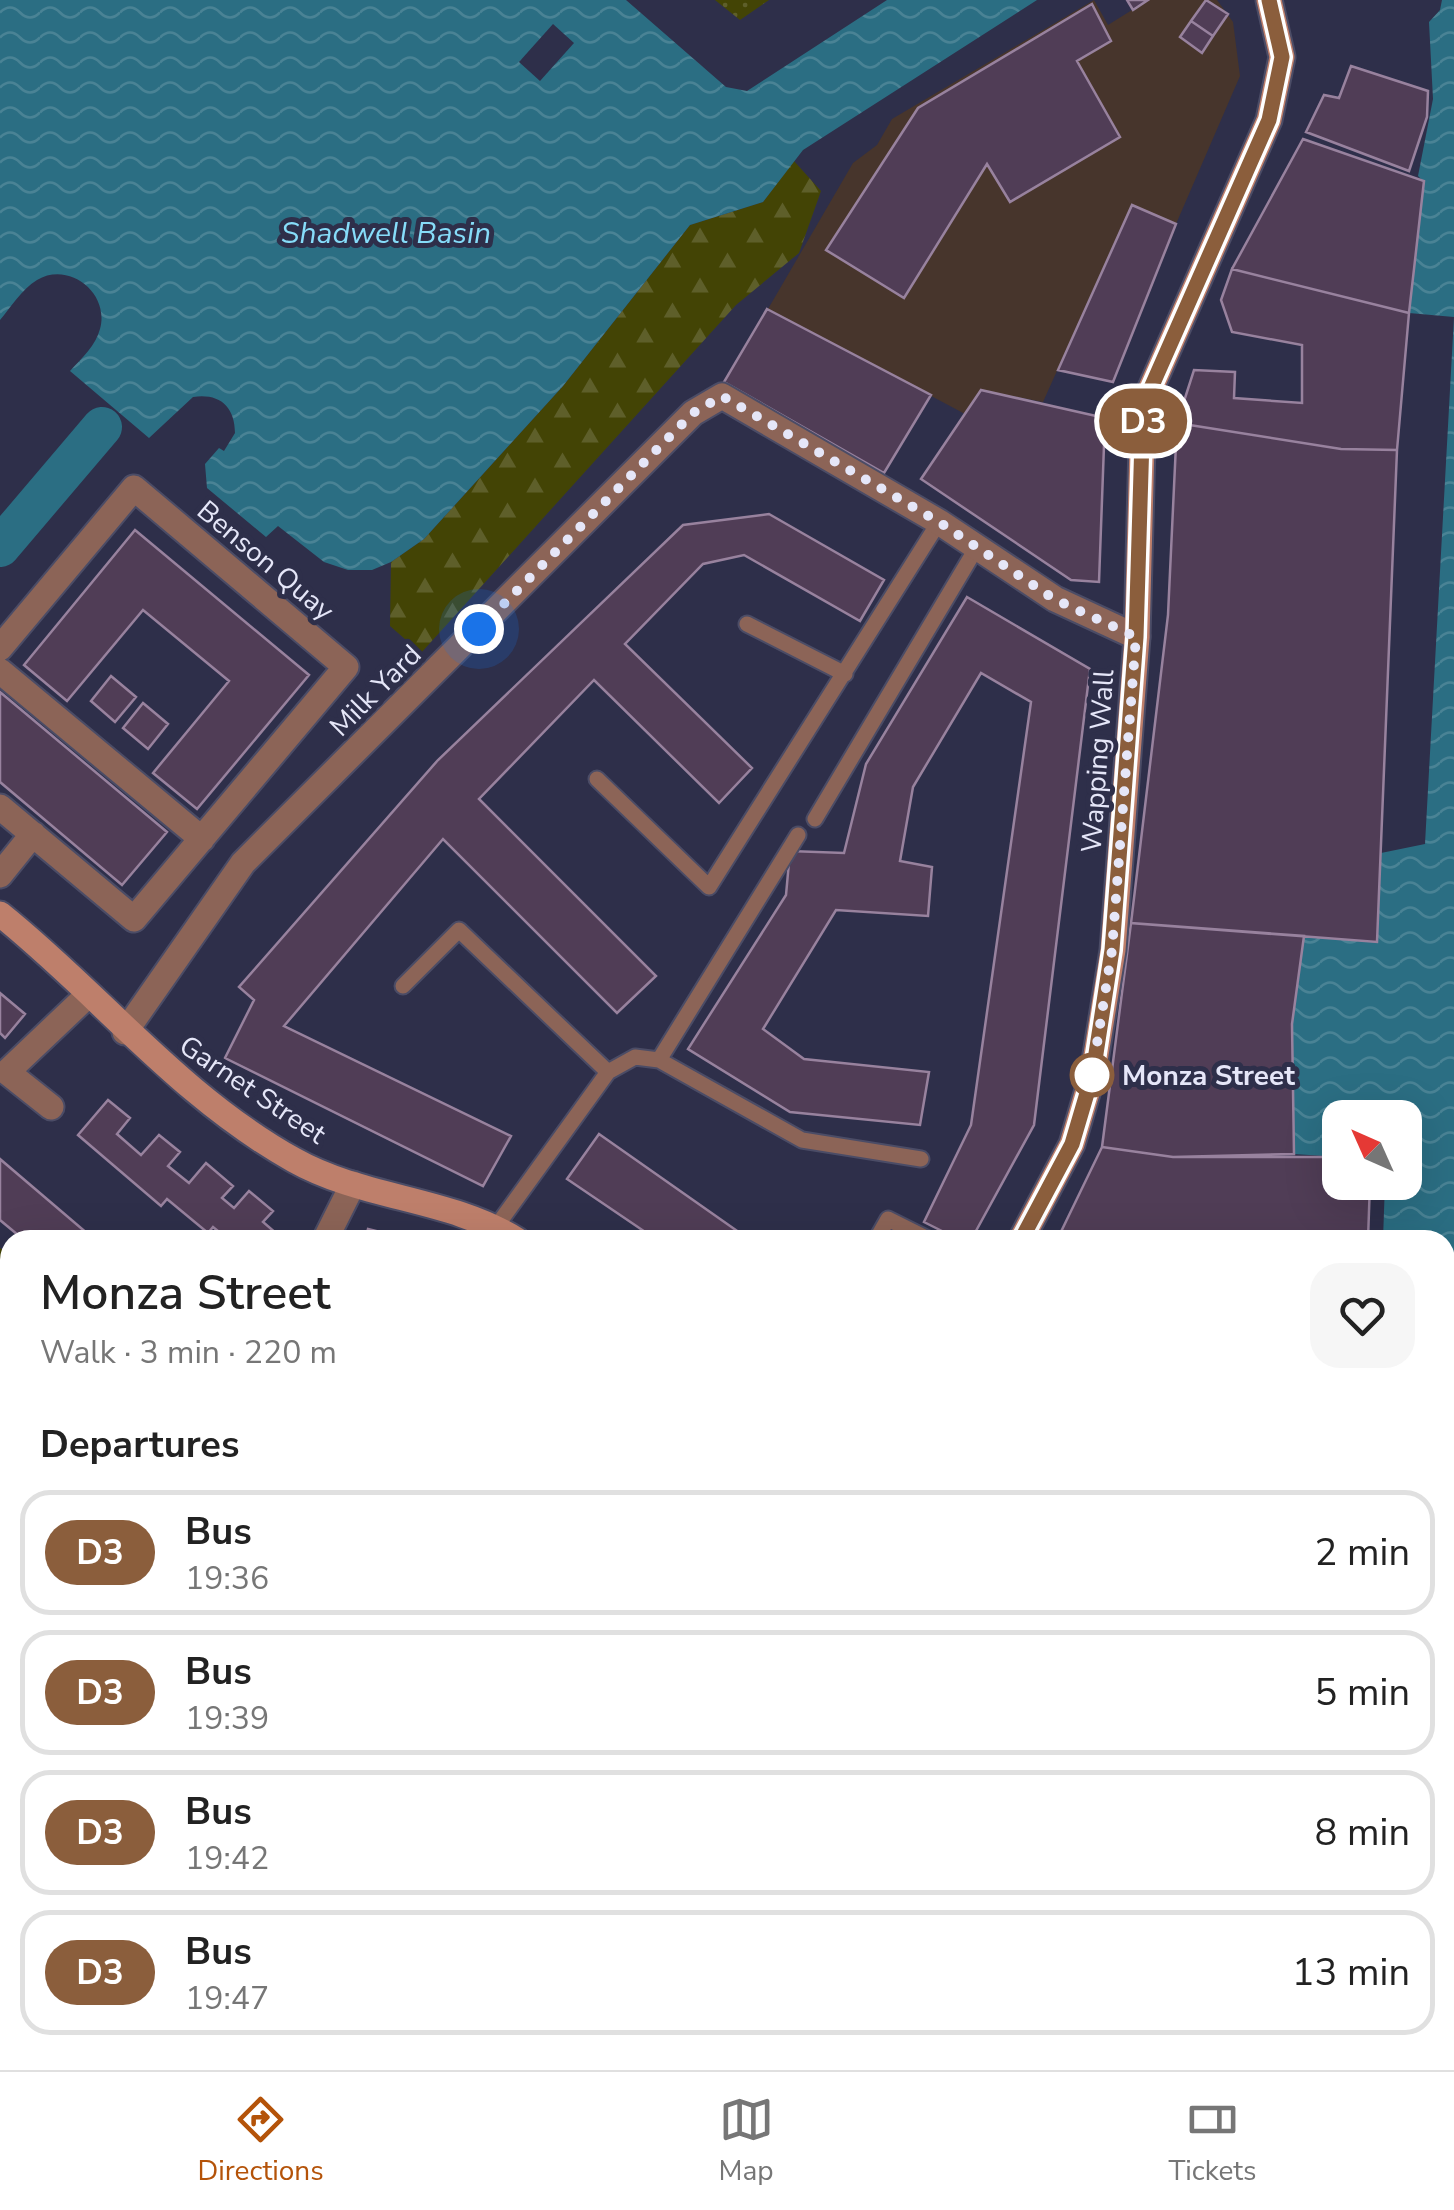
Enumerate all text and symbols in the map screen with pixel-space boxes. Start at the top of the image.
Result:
water label: Shadwell Basin [281,213,491,254]
line badge: D3 [1098,388,1188,454]
text: D3 [1119,398,1167,445]
street label: Benson Quay [189,492,342,630]
your location [454,604,504,654]
street label: Milk Yard [321,636,430,745]
street label: Wapping Wall [1073,668,1123,854]
street label: Garnet Street [172,1027,333,1153]
marker: Monza Street [1071,1054,1113,1096]
place label: Monza Street [1122,1057,1295,1095]
north arrow [1322,1100,1422,1200]
map controls [1322,1100,1422,1200]
text: Monza Street [40,1260,331,1326]
button: heart [1310,1263,1415,1368]
text: Walk · 3 min · 220 m [40,1331,337,1374]
text: Departures [40,1419,239,1470]
text: Bus [185,1506,252,1557]
text: 2 min [1315,1527,1410,1578]
text: D3 [76,1529,124,1576]
text: 19:36 [185,1557,269,1600]
text: Bus [185,1646,252,1697]
text: 5 min [1315,1667,1410,1718]
text: D3 [76,1669,124,1716]
text: 19:39 [185,1697,269,1740]
text: Bus [185,1786,252,1837]
text: 8 min [1315,1807,1410,1858]
text: D3 [76,1809,124,1856]
text: 19:42 [185,1837,269,1880]
text: Bus [185,1926,252,1977]
text: 13 min [1292,1947,1410,1998]
text: D3 [76,1949,124,1996]
text: 19:47 [185,1977,269,2020]
tab: Directions [197,2092,324,2190]
tab: Map [719,2092,774,2190]
tab: Tickets [1168,2092,1257,2190]

